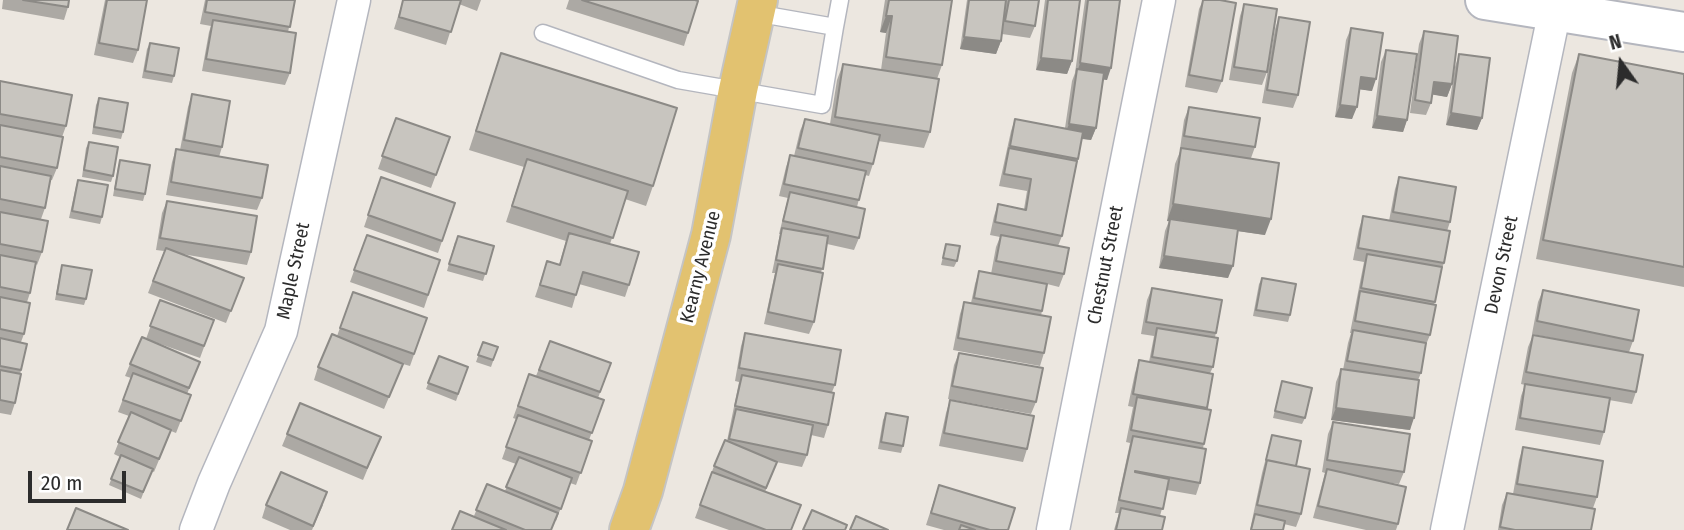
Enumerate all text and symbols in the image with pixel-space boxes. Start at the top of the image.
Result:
north arrow [1586,28,1656,98]
text: N [1607,30,1624,55]
street label: Chestnut Street [1083,204,1129,326]
street label: Kearny Avenue [676,209,726,325]
street label: Devon Street [1480,214,1524,316]
street label: Maple Street [273,220,315,322]
scale bar [32,456,130,500]
text: 20 m [41,470,82,496]

